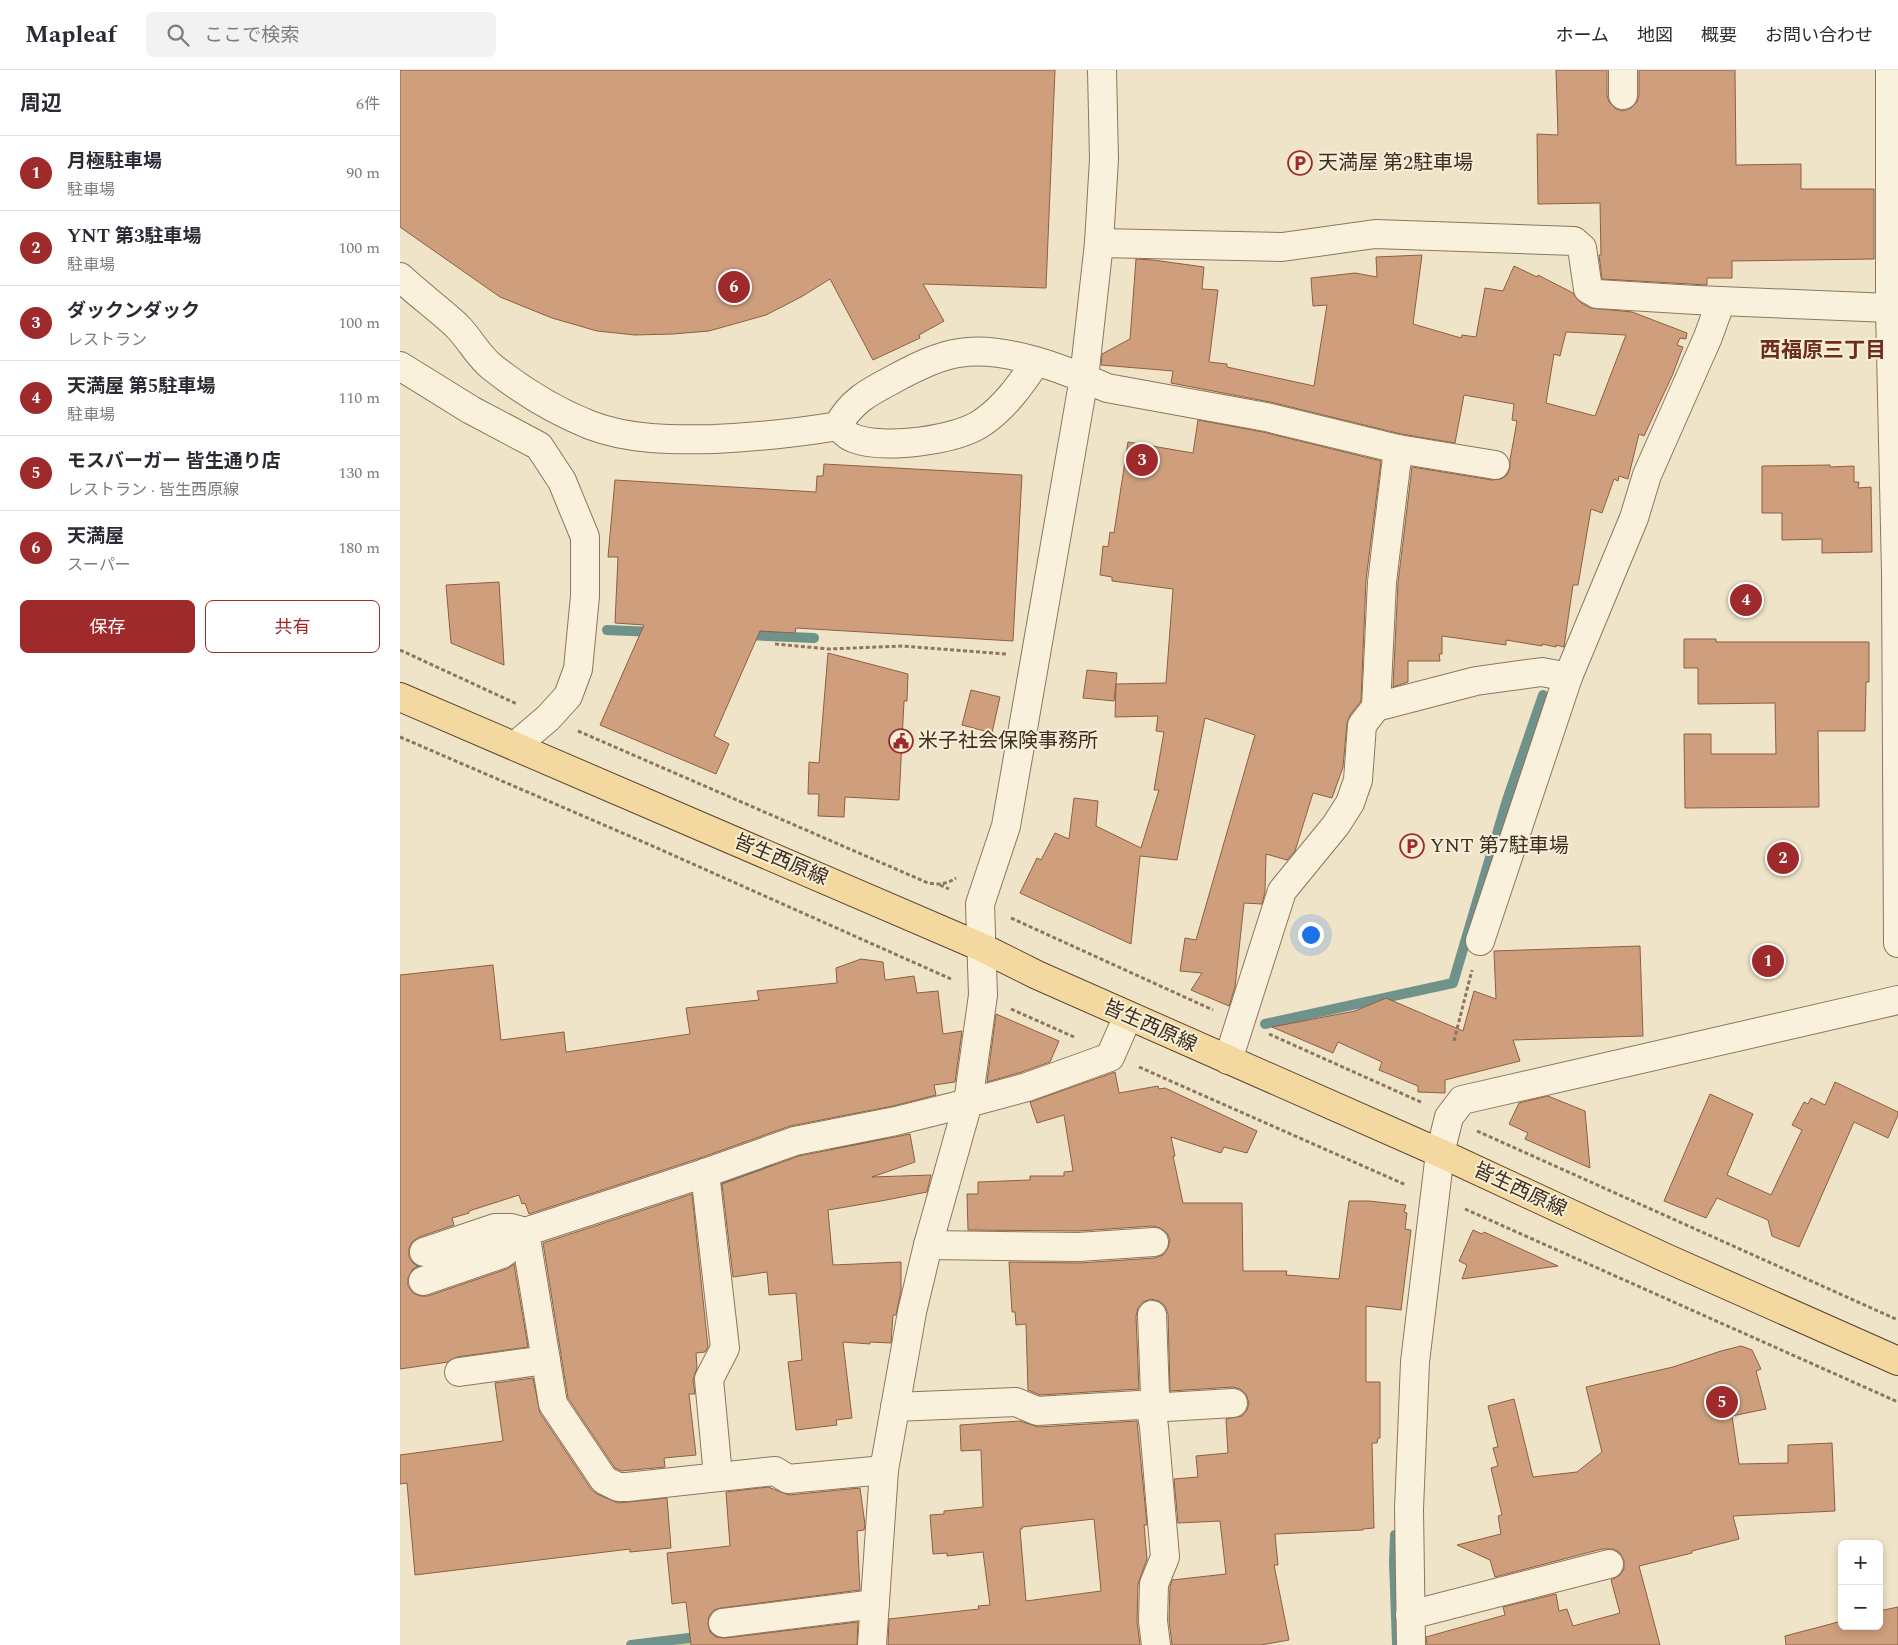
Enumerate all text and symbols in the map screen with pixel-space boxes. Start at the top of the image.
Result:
search box [146,12,496,57]
text: Mapleaf [25,17,116,53]
icon: search [164,21,192,49]
text: ここで検索 [204,21,299,50]
text: ホーム [1556,22,1609,49]
text: 地図 [1637,22,1673,49]
text: 概要 [1701,22,1737,49]
text: お問い合わせ [1765,22,1873,49]
text: 周辺 [20,88,62,120]
text: 6件 [356,92,380,116]
text: 月極駐車場 [67,147,162,176]
place label: 天満屋 第2駐車場 [1318,148,1473,178]
parking icon: 天満屋 第2駐車場 [1287,150,1313,176]
text: 1 [32,161,40,185]
text: 90 m [346,161,380,185]
text: 駐車場 [67,178,115,202]
text: YNT 第3駐車場 [67,222,202,251]
text: 2 [32,236,40,260]
text: 100 m [338,236,380,260]
text: 駐車場 [67,253,115,277]
pin: 6 [718,268,750,306]
text: ダックンダック [67,297,200,326]
text: 3 [32,311,40,335]
text: 100 m [338,311,380,335]
text: レストラン [67,328,147,352]
district label: 西福原三丁目 [1760,335,1886,367]
text: 天満屋 第5駐車場 [67,372,215,401]
text: 4 [32,386,40,410]
text: 110 m [338,386,380,410]
text: 駐車場 [67,403,115,427]
pin: 3 [1126,441,1158,479]
text: モスバーガー 皆生通り店 [67,447,281,476]
text: 5 [32,461,40,485]
text: 130 m [338,461,380,485]
text: レストラン · 皆生西原線 [67,478,239,502]
text: 天満屋 [67,522,124,551]
text: 6 [32,536,40,560]
text: 180 m [338,536,380,560]
text: スーパー [67,553,131,577]
pin: 4 [1730,581,1762,619]
button: 保存 [20,600,195,653]
button: 共有 [205,600,380,653]
place label: 米子社会保険事務所 [918,726,1098,756]
public building icon: 米子社会保険事務所 [888,728,914,754]
street label: 皆生西原線 [729,827,833,893]
place label: YNT 第7駐車場 [1430,831,1569,861]
parking icon: YNT 第7駐車場 [1399,833,1425,859]
pin: 2 [1767,839,1799,877]
your location [1298,922,1324,948]
pin: 1 [1752,942,1784,980]
street label: 皆生西原線 [1098,992,1202,1060]
street label: 皆生西原線 [1468,1155,1572,1225]
pin: 5 [1706,1383,1738,1421]
map controls [1838,1540,1883,1630]
button: + [1838,1540,1883,1585]
button: − [1838,1585,1883,1630]

